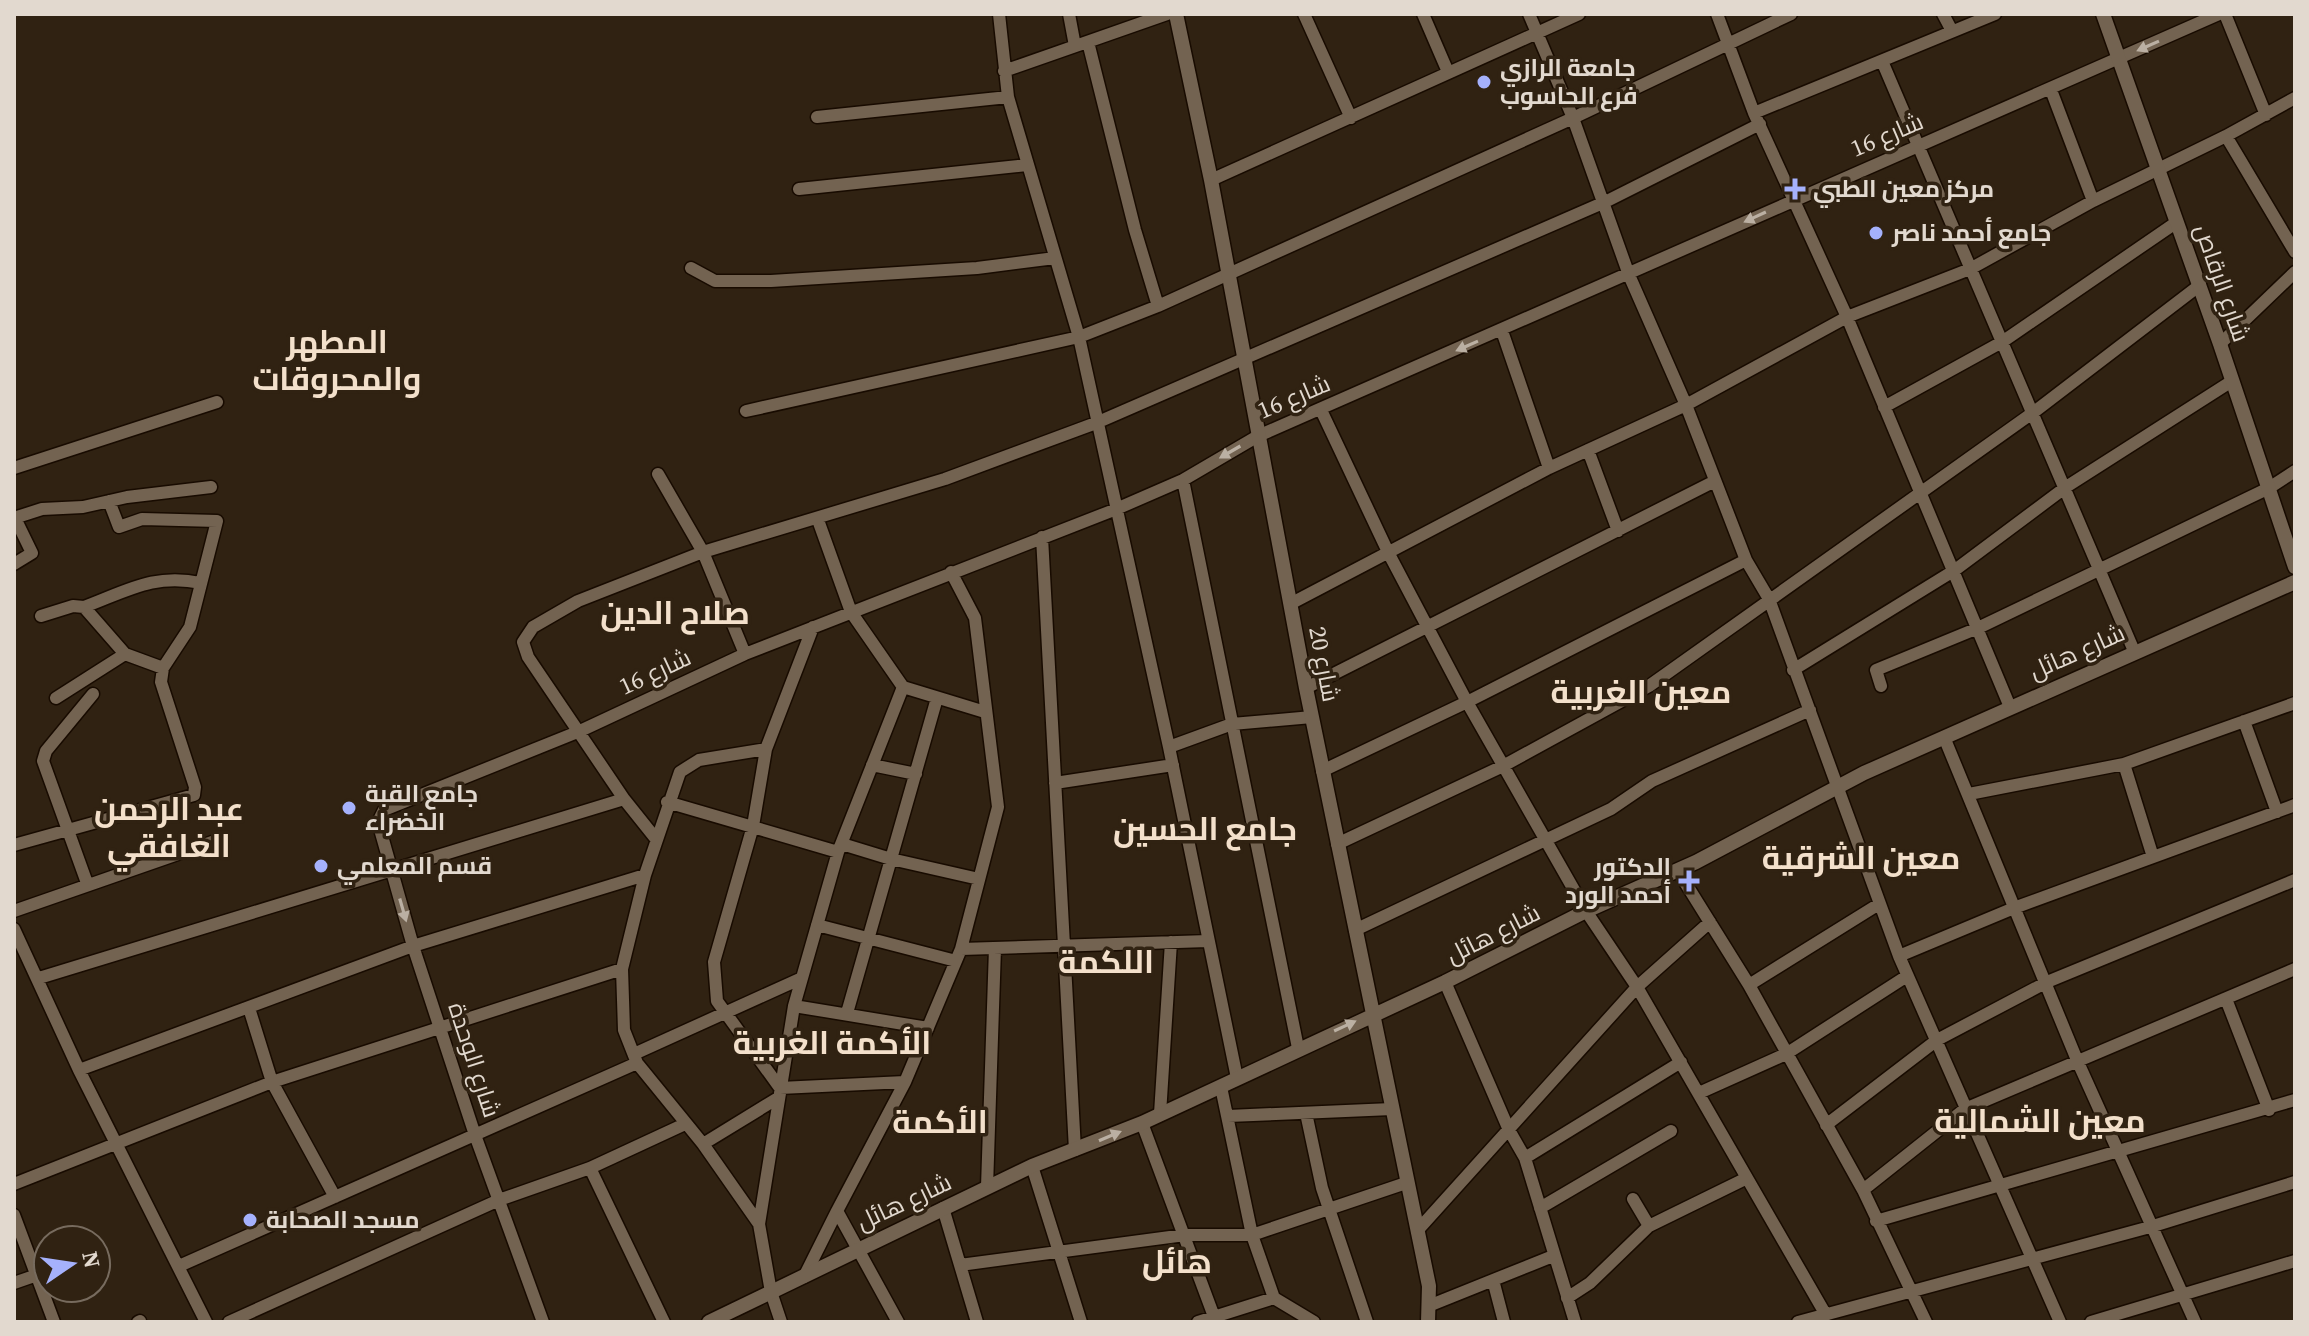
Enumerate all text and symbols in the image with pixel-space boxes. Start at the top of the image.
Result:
one-way arrow [2136,39,2159,53]
place label: جامعة الرازي فرع الحاسوب [1500,51,1638,112]
marker: جامعة الرازي فرع الحاسوب [1475,73,1493,91]
street label: شارع 16 [1845,104,1928,165]
place label: مركز معين الطبي [1813,172,1994,208]
marker: مركز معين الطبي [1784,178,1806,200]
one-way arrow [1743,210,1767,224]
place label: جامع أحمد ناصر [1891,216,2051,249]
street label: شارع الرقاص [2187,220,2258,346]
marker: جامع أحمد ناصر [1867,224,1885,242]
district label: المطهر والمحروقات [252,320,422,401]
one-way arrow [1455,340,1479,353]
street label: شارع 16 [1252,366,1335,427]
one-way arrow [1219,445,1241,459]
district label: صلاح الدين [600,591,750,635]
street label: شارع هائل [2024,616,2130,687]
street label: شارع 20 [1301,623,1348,704]
street label: شارع 16 [613,641,696,703]
district label: معين الغربية [1551,670,1731,714]
place label: جامع القبة الخضراء [365,777,478,838]
district label: عبد الرحمن الغافقي [94,787,244,872]
marker: جامع القبة الخضراء [340,799,358,817]
district label: جامع الحسين [1113,807,1297,851]
district label: معين الشرقية [1762,836,1960,880]
place label: قسم المعلمي [337,849,492,885]
place label: الدكتور أحمد الورد [1565,850,1671,911]
marker: قسم المعلمي [312,857,330,875]
marker: الدكتور أحمد الورد [1678,870,1700,892]
street label: شارع هائل [1440,896,1545,971]
one-way arrow [397,899,410,923]
district label: اللكمة [1058,940,1154,984]
street label: شارع الوحدة [440,998,509,1122]
one-way arrow [1334,1019,1357,1033]
district label: الأكمة الغربية [733,1021,931,1065]
district label: معين الشمالية [1934,1099,2146,1143]
district label: الأكمة [892,1100,988,1144]
one-way arrow [1098,1129,1122,1142]
street label: شارع هائل [851,1165,957,1238]
place label: مسجد الصحابة [266,1203,420,1236]
marker: مسجد الصحابة [241,1211,259,1229]
north arrow [32,1224,112,1304]
district label: هائل [1142,1240,1212,1284]
text: N [75,1248,108,1271]

